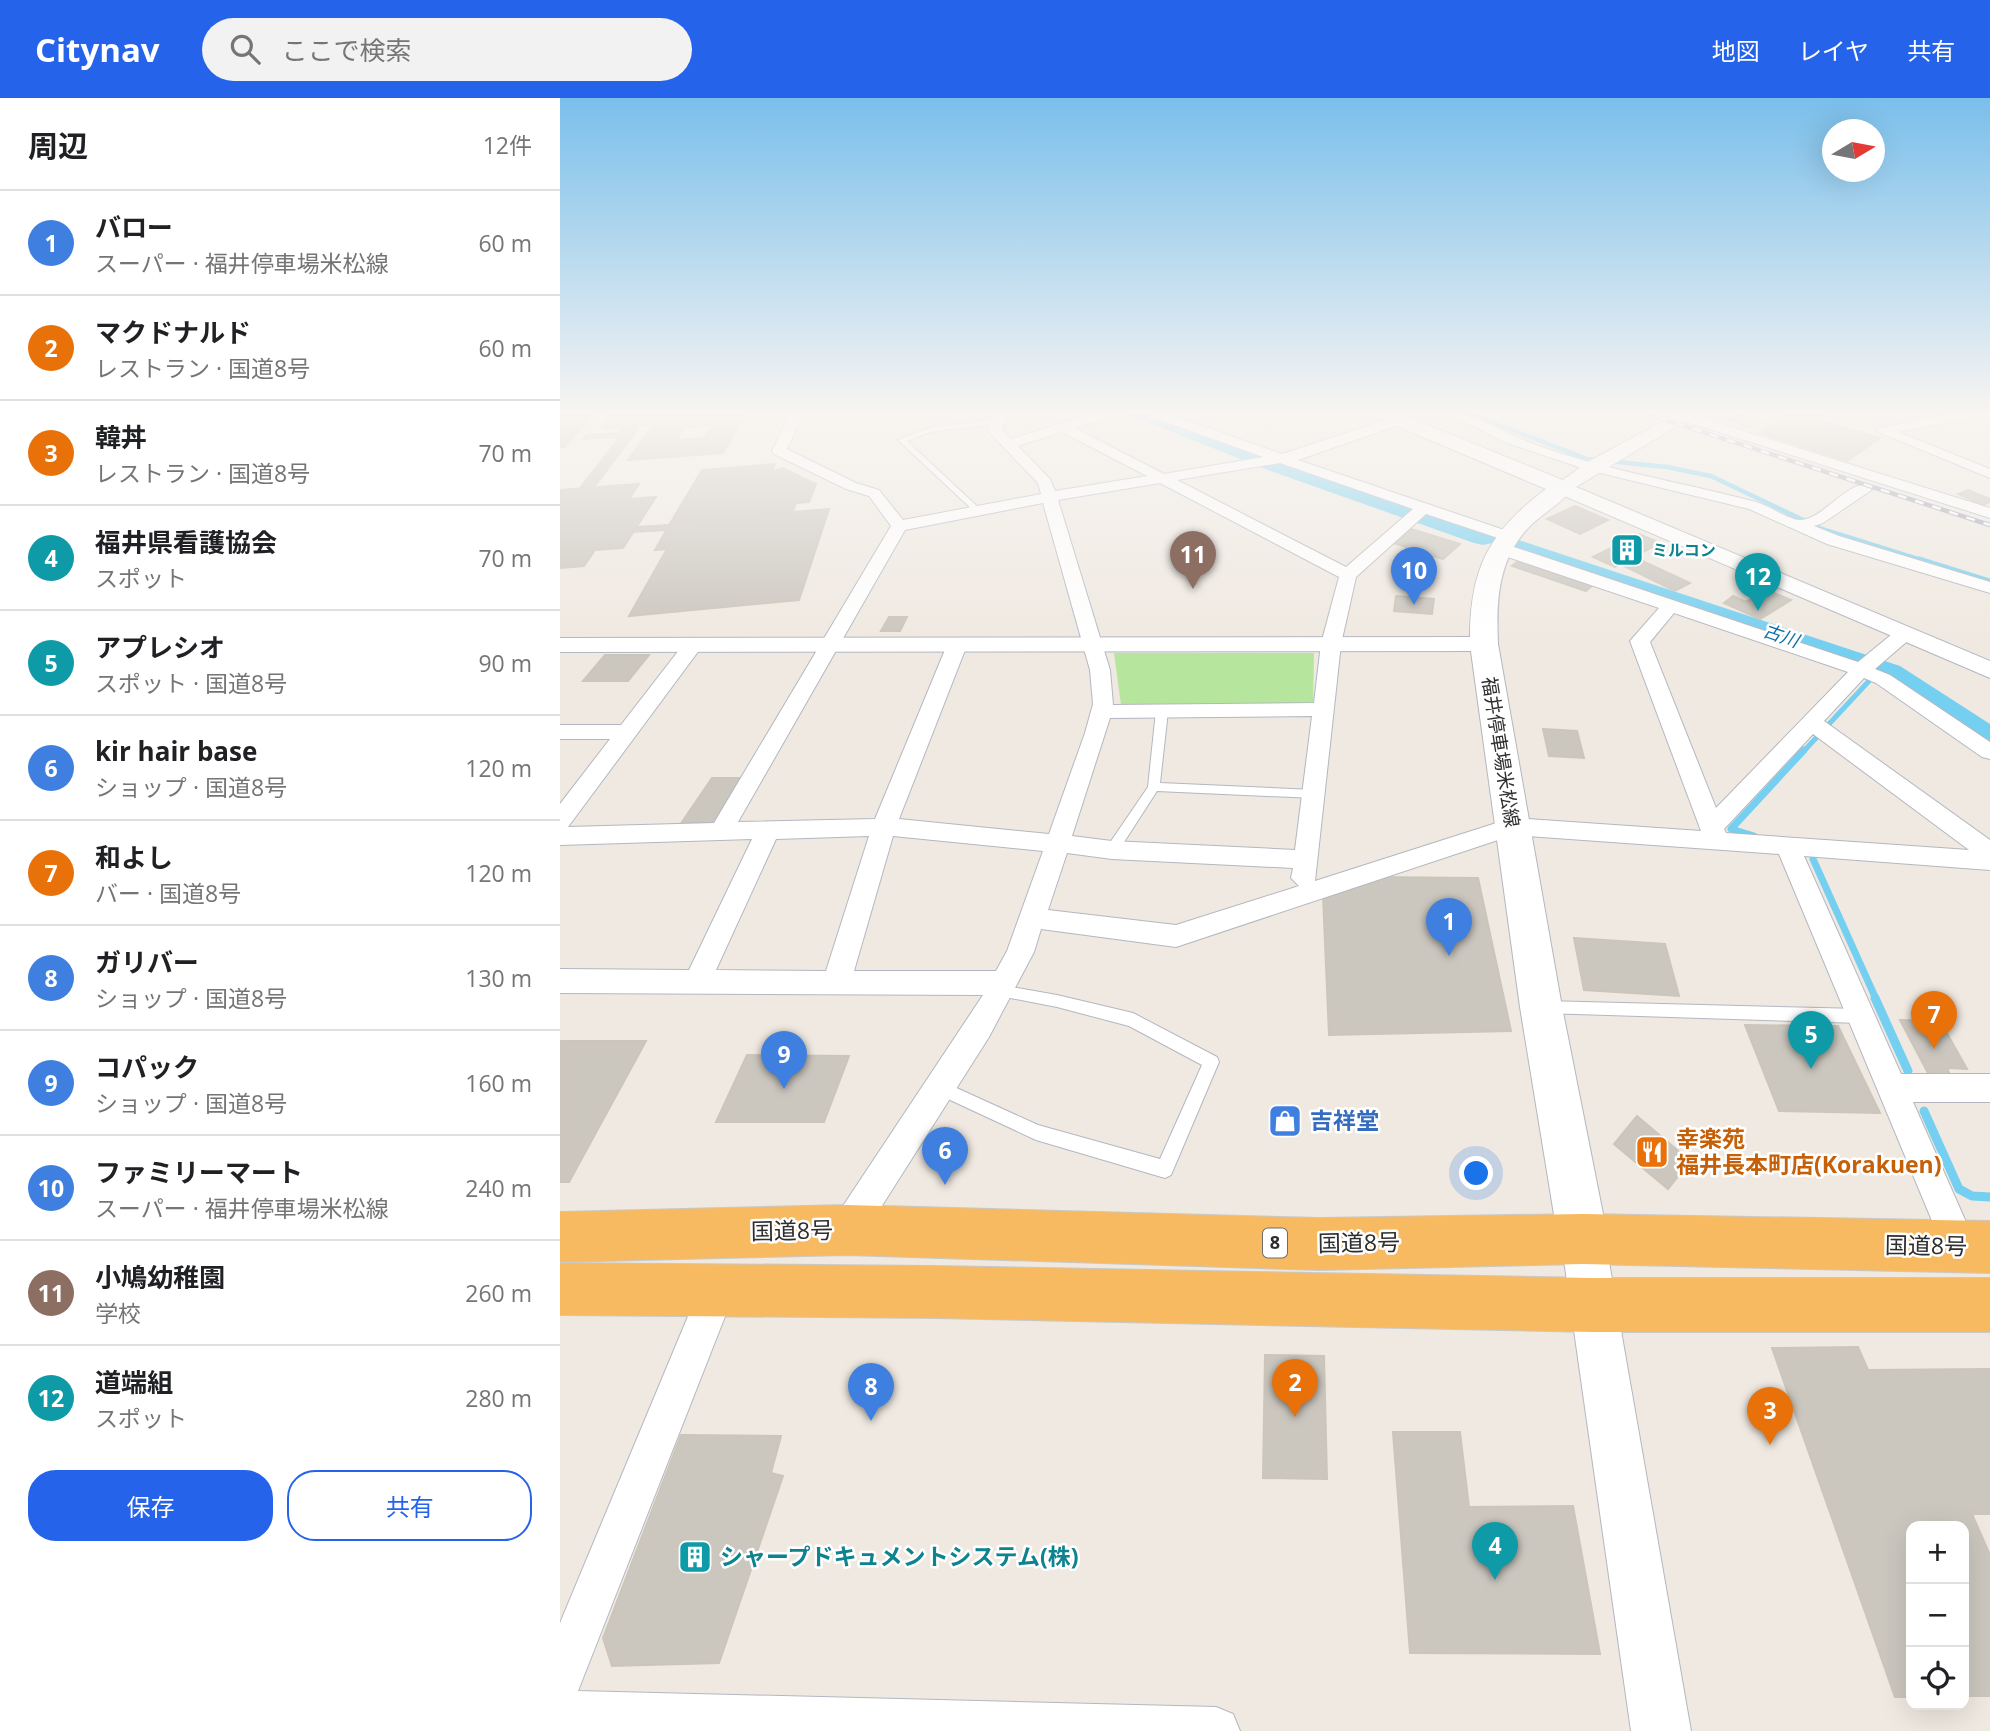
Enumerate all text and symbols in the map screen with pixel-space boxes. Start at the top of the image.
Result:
search box [202,18,692,81]
text: Citynav [35,27,160,72]
icon: search [226,30,264,68]
text: ここで検索 [282,32,412,68]
text: 地図 [1712,34,1760,67]
text: レイヤ [1798,34,1869,67]
text: 共有 [1907,34,1955,67]
north arrow [1822,119,1885,182]
text: 周辺 [28,125,88,166]
text: 12件 [483,129,532,161]
text: バロー [95,209,173,245]
text: 1 [44,227,58,259]
text: 60 m [478,227,532,259]
text: スーパー · 福井停車場米松線 [95,247,389,279]
text: マクドナルド [95,314,251,350]
text: 2 [44,332,58,364]
text: 60 m [478,332,532,364]
text: レストラン · 国道8号 [95,352,310,384]
text: 韓丼 [95,419,147,455]
text: 3 [44,437,58,469]
text: 70 m [478,437,532,469]
text: レストラン · 国道8号 [95,457,310,489]
text: 福井県看護協会 [95,524,277,560]
pin: 11 [1170,531,1216,589]
building icon: ミルコン [1608,531,1646,569]
place label: ミルコン [1652,539,1716,561]
text: 4 [44,542,58,574]
text: 70 m [478,542,532,574]
pin: 10 [1391,547,1437,605]
pin: 12 [1735,553,1781,611]
text: スポット [95,562,187,594]
water label: 古川 [1760,618,1804,653]
text: アプレシオ [95,629,225,665]
text: 5 [44,647,58,679]
text: 90 m [478,647,532,679]
text: スポット · 国道8号 [95,667,287,699]
street label: 福井停車場米松線 [1476,675,1526,829]
text: kir hair base [95,733,257,769]
text: 6 [44,752,58,784]
text: 120 m [465,752,532,784]
text: ショップ · 国道8号 [95,771,287,803]
text: 和よし [95,839,173,875]
text: 7 [44,857,58,889]
text: 120 m [465,857,532,889]
text: バー · 国道8号 [95,877,241,909]
pin: 1 [1426,898,1472,956]
text: ガリバー [95,944,199,980]
text: 8 [44,962,58,994]
text: 130 m [465,962,532,994]
text: ショップ · 国道8号 [95,982,287,1014]
pin: 7 [1911,991,1957,1049]
pin: 5 [1788,1011,1834,1069]
pin: 9 [761,1031,807,1089]
text: コパック [95,1049,199,1085]
text: 9 [44,1067,58,1099]
text: 160 m [465,1067,532,1099]
text: ショップ · 国道8号 [95,1087,287,1119]
shop icon: 吉祥堂 [1266,1102,1304,1140]
place label: 吉祥堂 [1310,1104,1379,1136]
place label: 幸楽苑 福井長本町店(Korakuen) [1676,1122,1942,1180]
pin: 6 [922,1127,968,1185]
restaurant icon: 幸楽苑 福井長本町店(Korakuen) [1633,1133,1671,1171]
text: ファミリーマート [95,1154,303,1190]
your location [1459,1156,1493,1190]
text: 10 [38,1172,64,1204]
text: 240 m [465,1172,532,1204]
text: スーパー · 福井停車場米松線 [95,1192,389,1224]
street label: 国道8号 [751,1213,833,1247]
street label: 国道8号 [1318,1225,1400,1259]
road number: 8 [1263,1228,1287,1258]
street label: 国道8号 [1885,1228,1967,1262]
text: 小鳩幼稚園 [95,1259,225,1295]
text: 11 [38,1277,64,1309]
text: 260 m [465,1277,532,1309]
text: 学校 [95,1297,141,1329]
pin: 2 [1272,1359,1318,1417]
pin: 8 [848,1363,894,1421]
text: 道端組 [95,1364,173,1400]
text: 12 [38,1382,64,1414]
text: 280 m [465,1382,532,1414]
pin: 3 [1747,1387,1793,1445]
text: スポット [95,1402,187,1434]
button: 保存 [28,1470,273,1541]
button: 共有 [287,1470,532,1541]
map controls [1906,1521,1969,1710]
button: + [1906,1521,1969,1584]
pin: 4 [1472,1522,1518,1580]
building icon: シャープドキュメントシステム(株) [676,1538,714,1576]
place label: シャープドキュメントシステム(株) [720,1540,1079,1572]
button: − [1906,1584,1969,1647]
button: locate [1906,1647,1969,1710]

